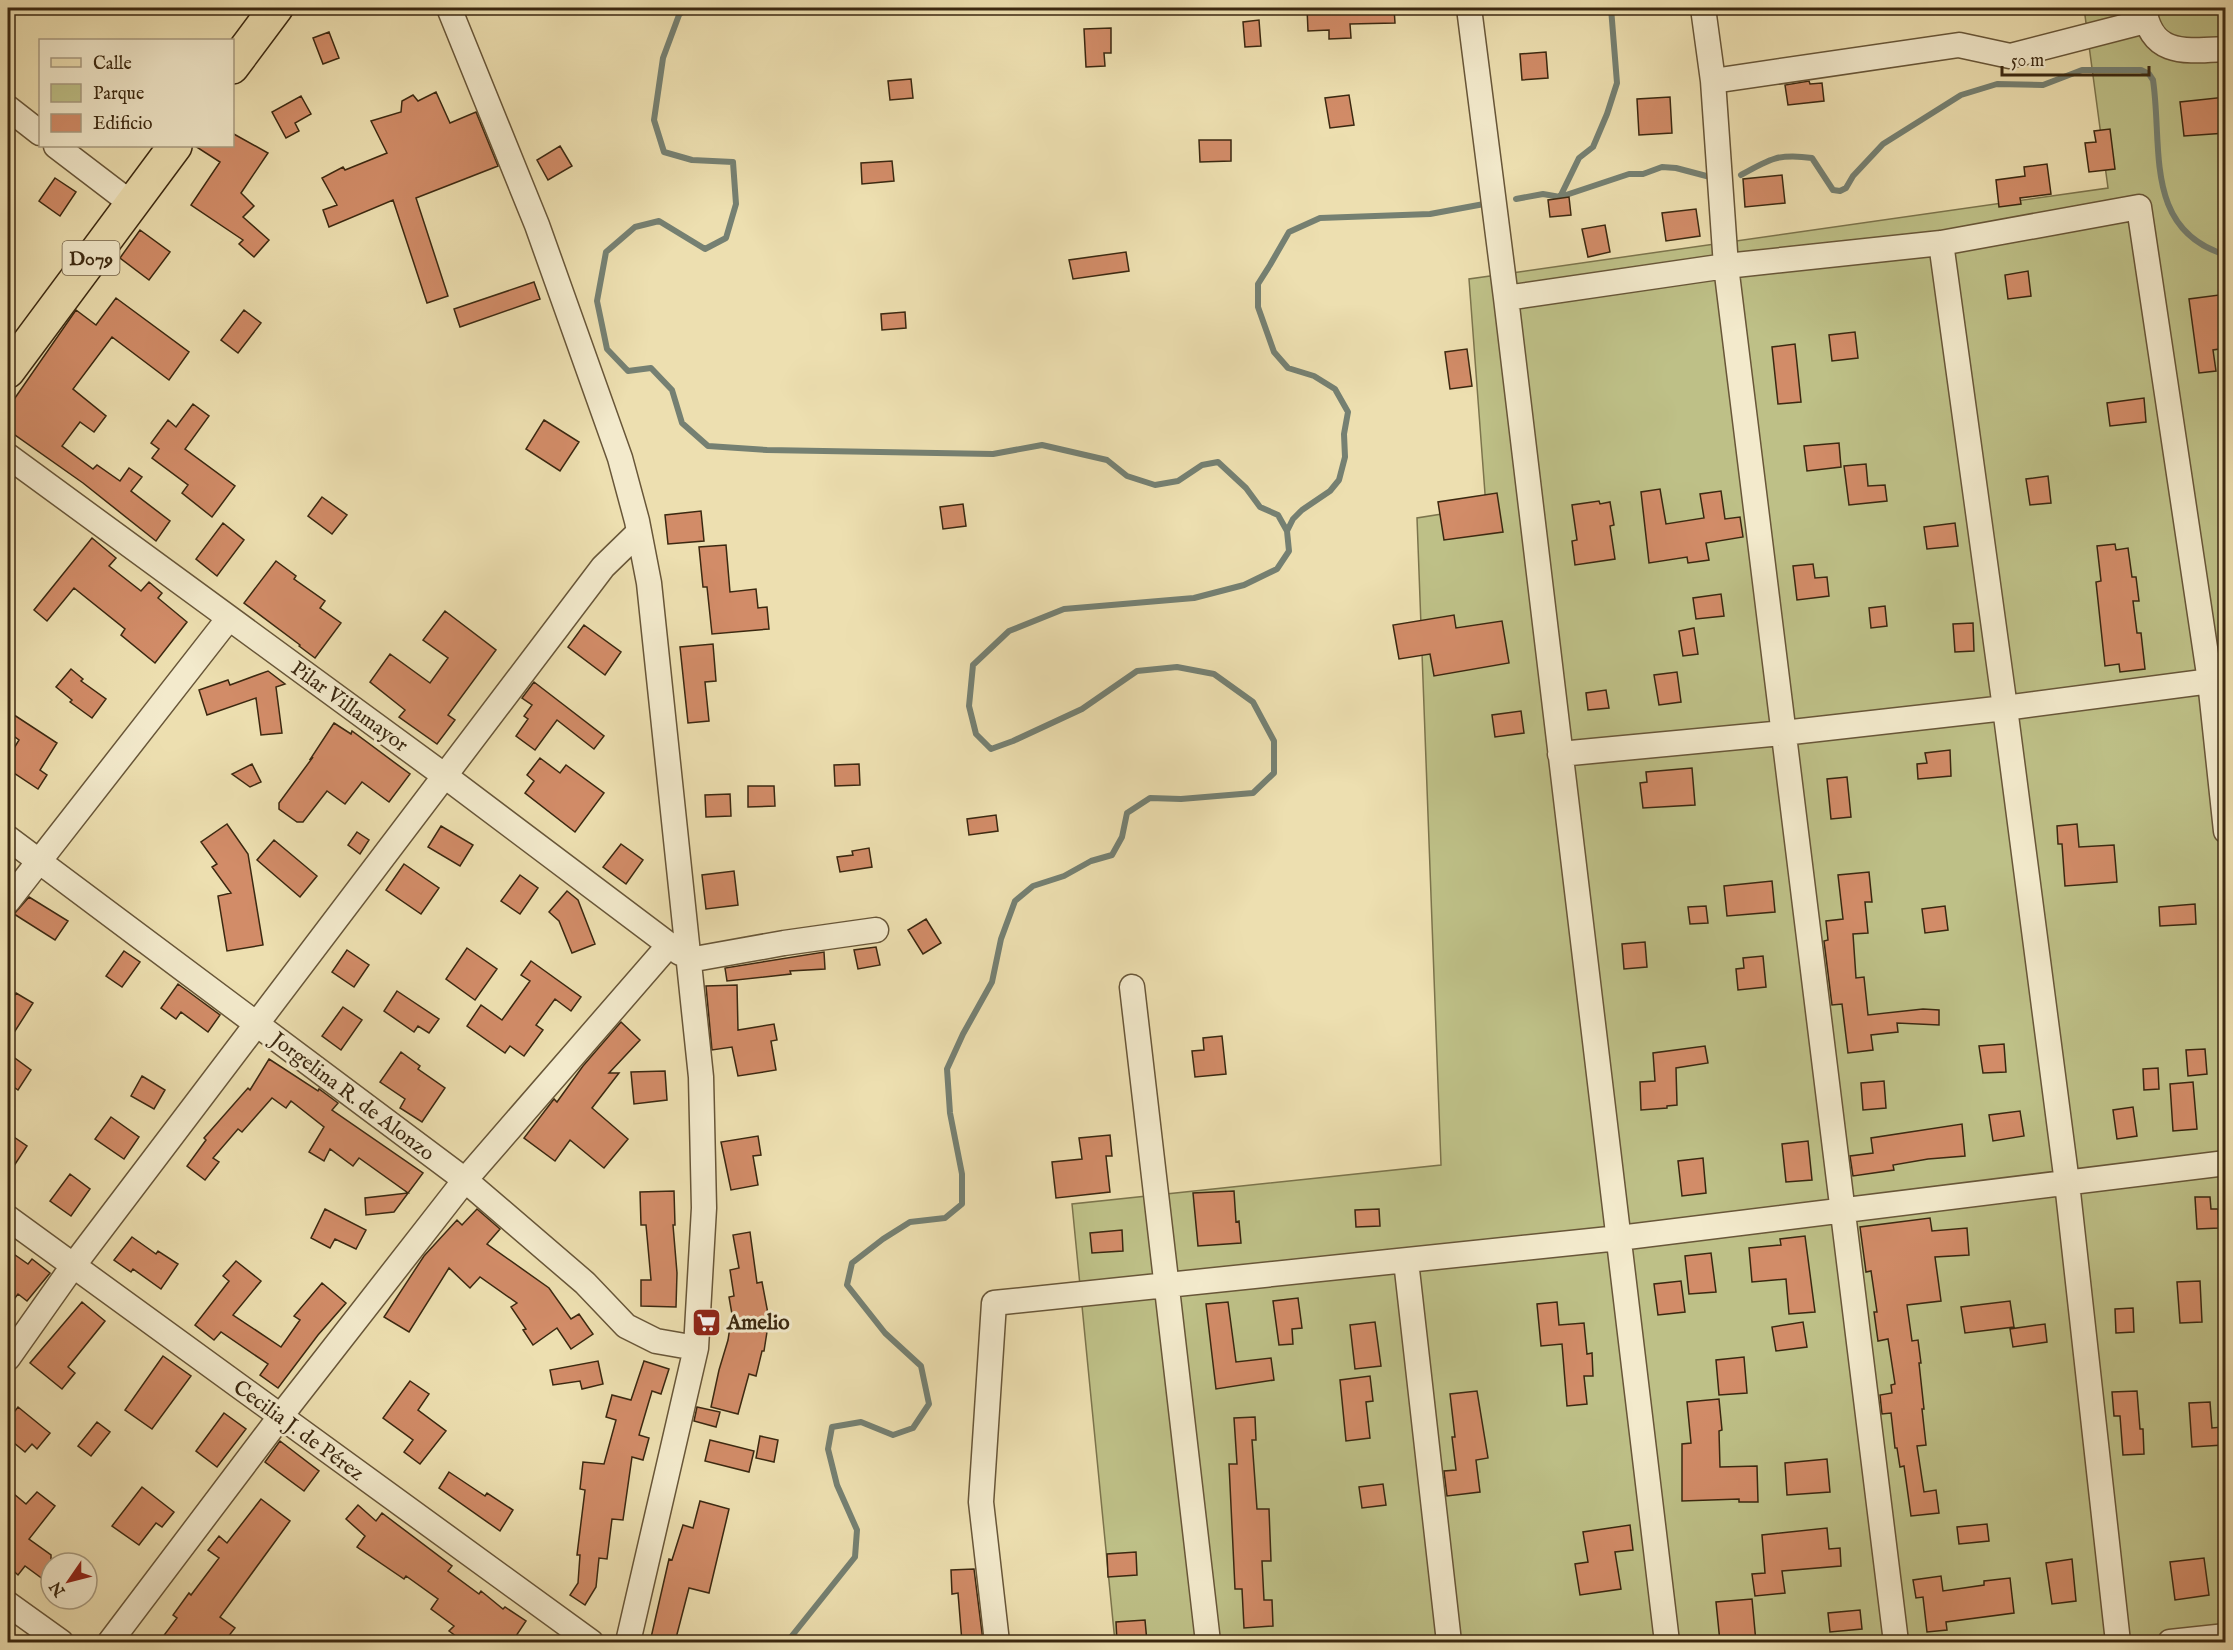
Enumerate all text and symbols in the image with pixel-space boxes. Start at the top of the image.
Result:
legend [39,39,234,147]
scale bar [2002,39,2149,77]
text: 50 m [2011,50,2044,73]
text: Calle [93,53,132,76]
text: Parque [93,83,144,106]
text: Edificio [93,113,153,136]
road number: D079 [62,241,119,275]
street label: Pilar Villamayor [285,656,413,759]
street label: Jorgelina R. de Alonzo [263,1026,439,1168]
supermarket icon: Amelio [690,1306,722,1338]
place label: Amelio [726,1310,790,1337]
street label: Cecilia J. de Pérez [227,1375,369,1488]
north arrow [39,1551,99,1611]
text: N [46,1577,71,1601]

